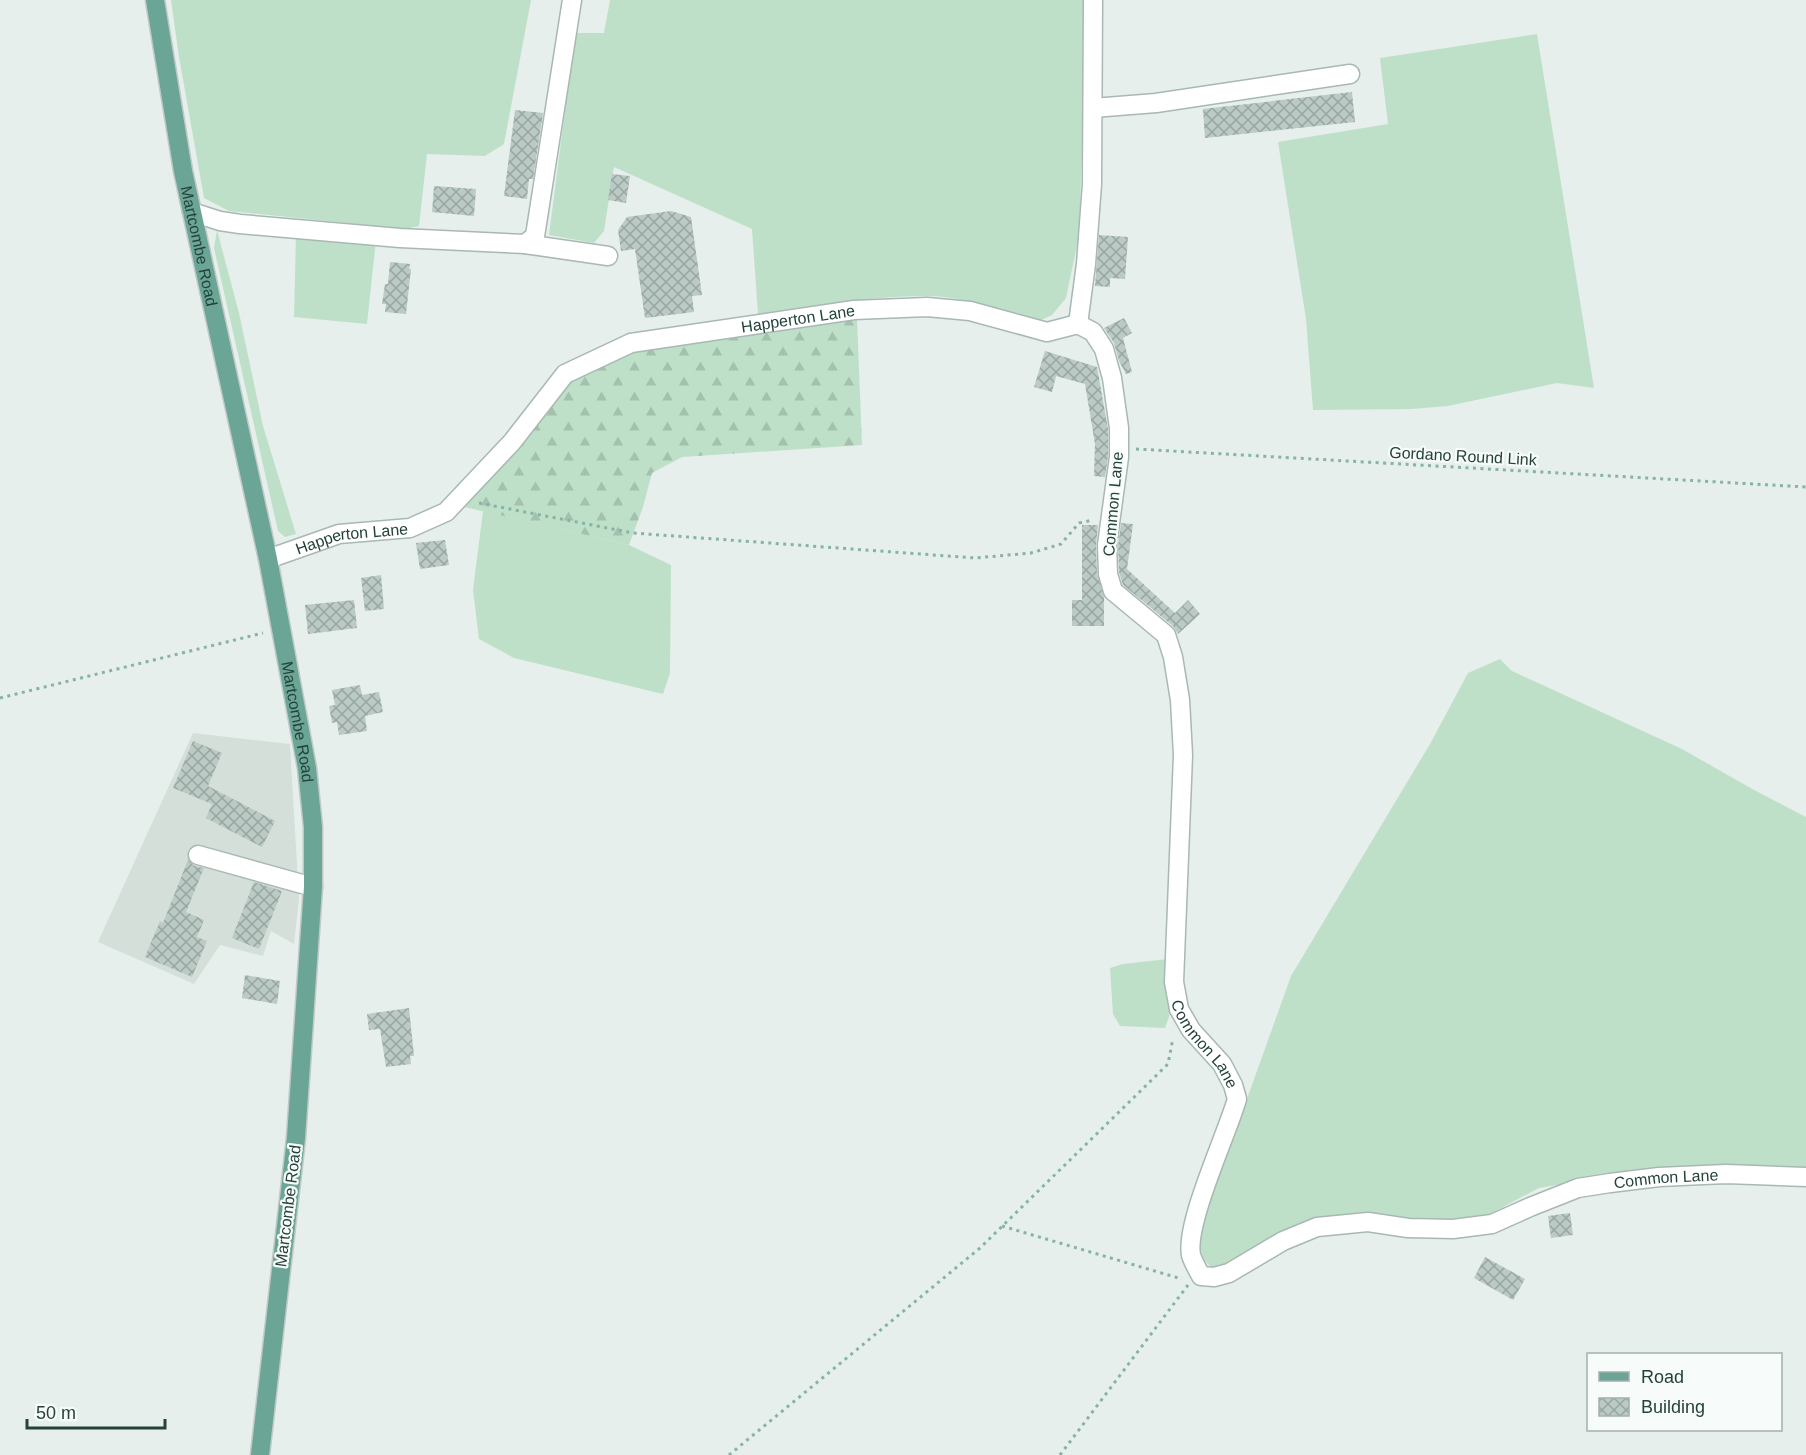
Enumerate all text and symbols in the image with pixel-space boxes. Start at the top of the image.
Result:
street label: Martcombe Road [178,184,221,308]
street label: Happerton Lane [740,301,856,335]
street label: Gordano Round Link [1389,444,1538,468]
street label: Common Lane [1100,451,1126,557]
street label: Happerton Lane [293,520,409,557]
street label: Martcombe Road [279,660,317,783]
street label: Common Lane [1169,998,1241,1091]
street label: Martcombe Road [272,1144,304,1268]
street label: Common Lane [1613,1166,1719,1191]
legend [1587,1353,1782,1431]
text: Road [1641,1367,1684,1387]
scale bar [27,1392,165,1430]
text: Building [1641,1397,1705,1417]
text: 50 m [36,1403,76,1423]

